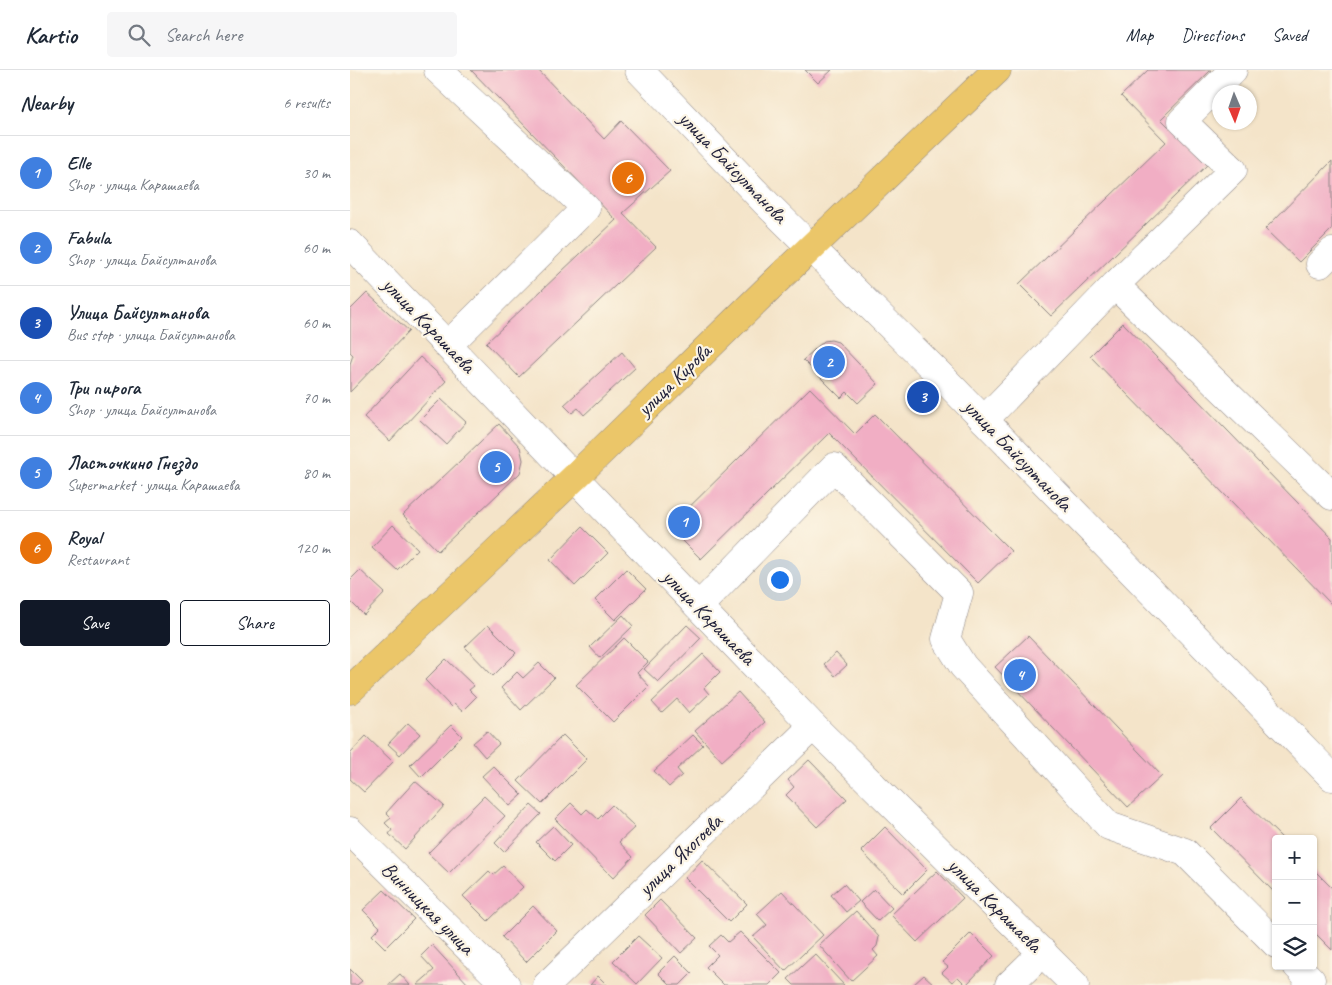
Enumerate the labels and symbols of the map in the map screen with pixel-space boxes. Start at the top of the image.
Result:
north arrow [1212,85,1257,130]
street label: улица Байсултанова [672,104,794,230]
pin: 6 [612,159,644,197]
street label: улица Карашаева [376,270,482,379]
street label: улица Кирова [630,337,718,423]
pin: 2 [813,343,845,381]
pin: 3 [907,378,939,416]
street label: улица Байсултанова [957,392,1079,518]
pin: 5 [480,448,512,486]
pin: 1 [668,503,700,541]
street label: улица Карашаева [656,562,762,671]
your location [767,567,793,593]
pin: 4 [1004,656,1036,694]
street label: улица Яхогоева [631,807,729,903]
street label: улица Карашаева [941,851,1049,959]
street label: Винницкая улица [376,856,481,961]

